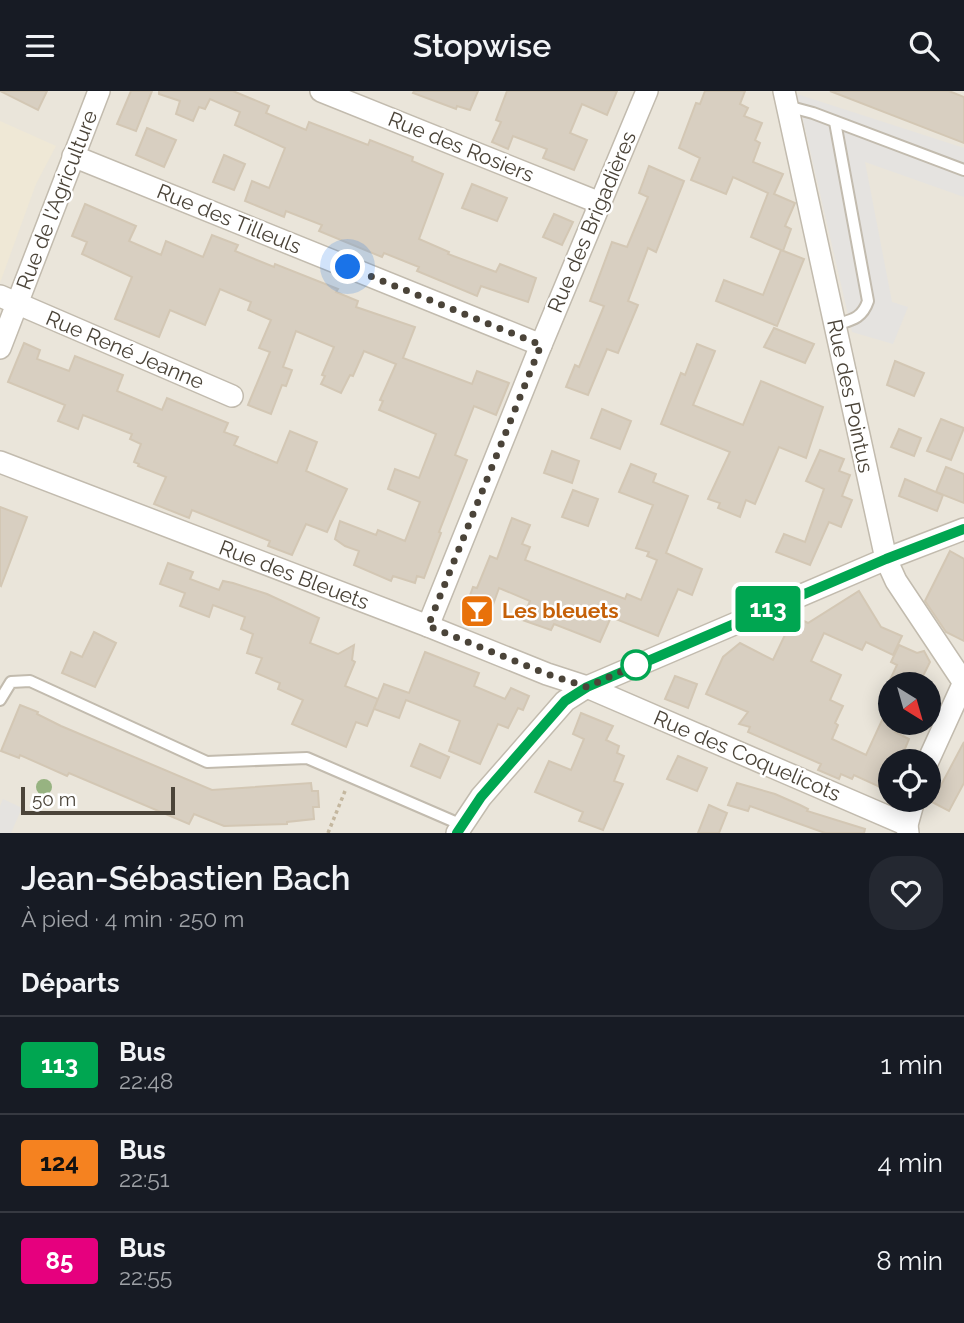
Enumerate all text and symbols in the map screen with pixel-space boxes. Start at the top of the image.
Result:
icon: menu [21,27,59,65]
text: Stopwise [413,27,551,64]
icon: search [905,27,943,65]
street label: Rue des Rosiers [385,106,538,187]
street label: Rue de l'Agriculture [11,107,102,293]
street label: Rue des Brigadières [542,127,641,316]
street label: Rue des Tilleuls [153,178,305,259]
your location [330,249,365,284]
street label: Rue René Jeanne [42,305,208,394]
street label: Rue des Pointus [822,317,879,475]
street label: Rue des Bleuets [216,534,373,615]
line badge: 113 [728,586,808,632]
bar icon: Les bleuets [458,592,496,630]
text: 113 [749,594,787,623]
place label: Les bleuets [502,598,619,623]
unlabelled marker [621,650,651,680]
north arrow [878,672,942,735]
map controls [878,672,941,812]
street label: Rue des Coquelicots [650,705,844,806]
button: locate [878,749,941,812]
scale bar [21,784,175,816]
text: 50 m [32,788,76,810]
button: heart [869,856,943,930]
text: Jean-Sébastien Bach [21,859,351,898]
text: À pied · 4 min · 250 m [21,905,244,932]
text: Départs [21,968,120,998]
text: Bus [119,1037,166,1067]
text: 113 [41,1050,78,1079]
text: 1 min [881,1050,943,1080]
text: 22:48 [119,1067,174,1094]
text: Bus [119,1135,166,1165]
text: 124 [40,1148,79,1177]
text: 4 min [877,1148,943,1178]
text: 22:51 [119,1165,170,1192]
text: Bus [119,1233,166,1263]
text: 85 [46,1246,73,1275]
text: 8 min [876,1246,943,1276]
text: 22:55 [119,1263,172,1290]

